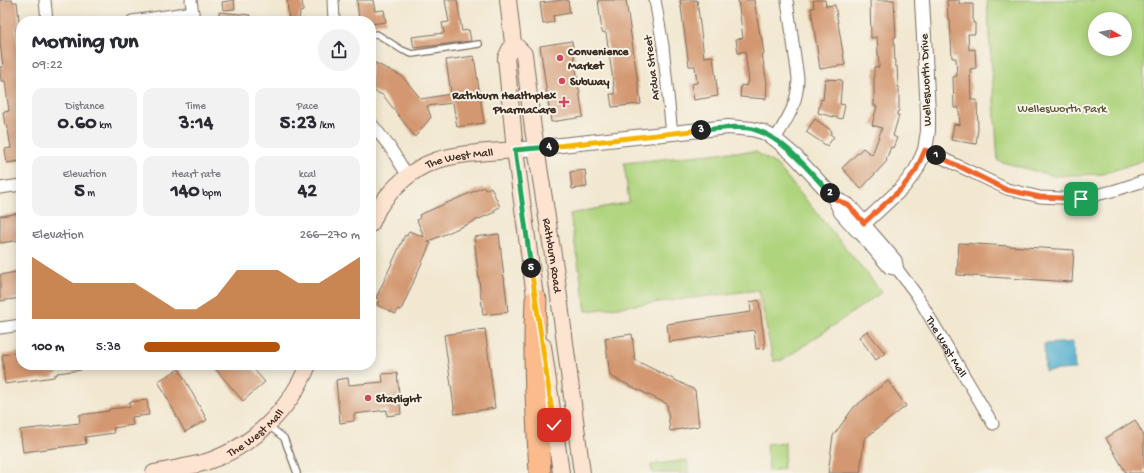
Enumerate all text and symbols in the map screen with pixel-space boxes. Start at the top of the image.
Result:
north arrow [1088,12,1132,56]
map controls [1088,12,1132,56]
button: share [318,29,360,71]
text: Morning run [32,30,138,56]
street label: Ardua Street [642,33,664,101]
street label: Wellesworth Drive [918,33,936,126]
place label: Convenience Market [567,46,629,74]
marker: Convenience Market [555,53,565,63]
text: 09:22 [32,58,63,73]
marker: Subway [557,76,567,86]
place label: Subway [570,76,609,90]
place label: Rathburn Healthplex PharmaCare [451,90,557,118]
marker: Rathburn Healthplex PharmaCare [559,97,569,107]
text: Distance [65,101,104,113]
text: Time [186,101,206,113]
text: Pace [297,101,318,113]
park label: Wellesworth Park [1017,103,1108,117]
text: 0.60 [57,113,97,136]
text: 3:14 [179,113,213,136]
text: 5:23 [280,113,317,136]
text: km [97,120,112,132]
text: /km [317,120,335,132]
pin: 3 [691,120,711,140]
text: 3 [698,124,704,136]
pin: 4 [539,137,559,157]
text: 4 [546,141,552,153]
pin: 1 [926,145,946,165]
street label: The West Mall [423,147,494,173]
text: 1 [934,149,938,161]
text: Elevation [63,169,107,181]
text: Heart rate [171,169,221,181]
text: kcal [299,169,316,181]
text: 5 [74,181,85,204]
text: 140 [171,181,200,204]
text: 42 [298,181,317,204]
pin [1064,182,1098,216]
pin: 2 [820,183,840,203]
text: 2 [827,187,833,199]
text: m [85,188,95,200]
text: bpm [200,188,221,200]
icon: arrive [1070,188,1092,210]
street label: Rathburn Road [538,217,564,295]
text: Elevation [32,228,84,243]
text: 266–270 m [300,228,360,243]
pin: 5 [521,258,541,278]
text: 5 [528,262,534,274]
street label: The West Mall [921,313,969,381]
text: 100 m [32,340,64,355]
text: 5:38 [96,340,121,355]
marker: Starlight [363,393,373,403]
place label: Starlight [376,393,422,407]
street label: The West Mall [224,407,288,462]
pin [537,408,571,442]
icon: check [543,414,565,436]

